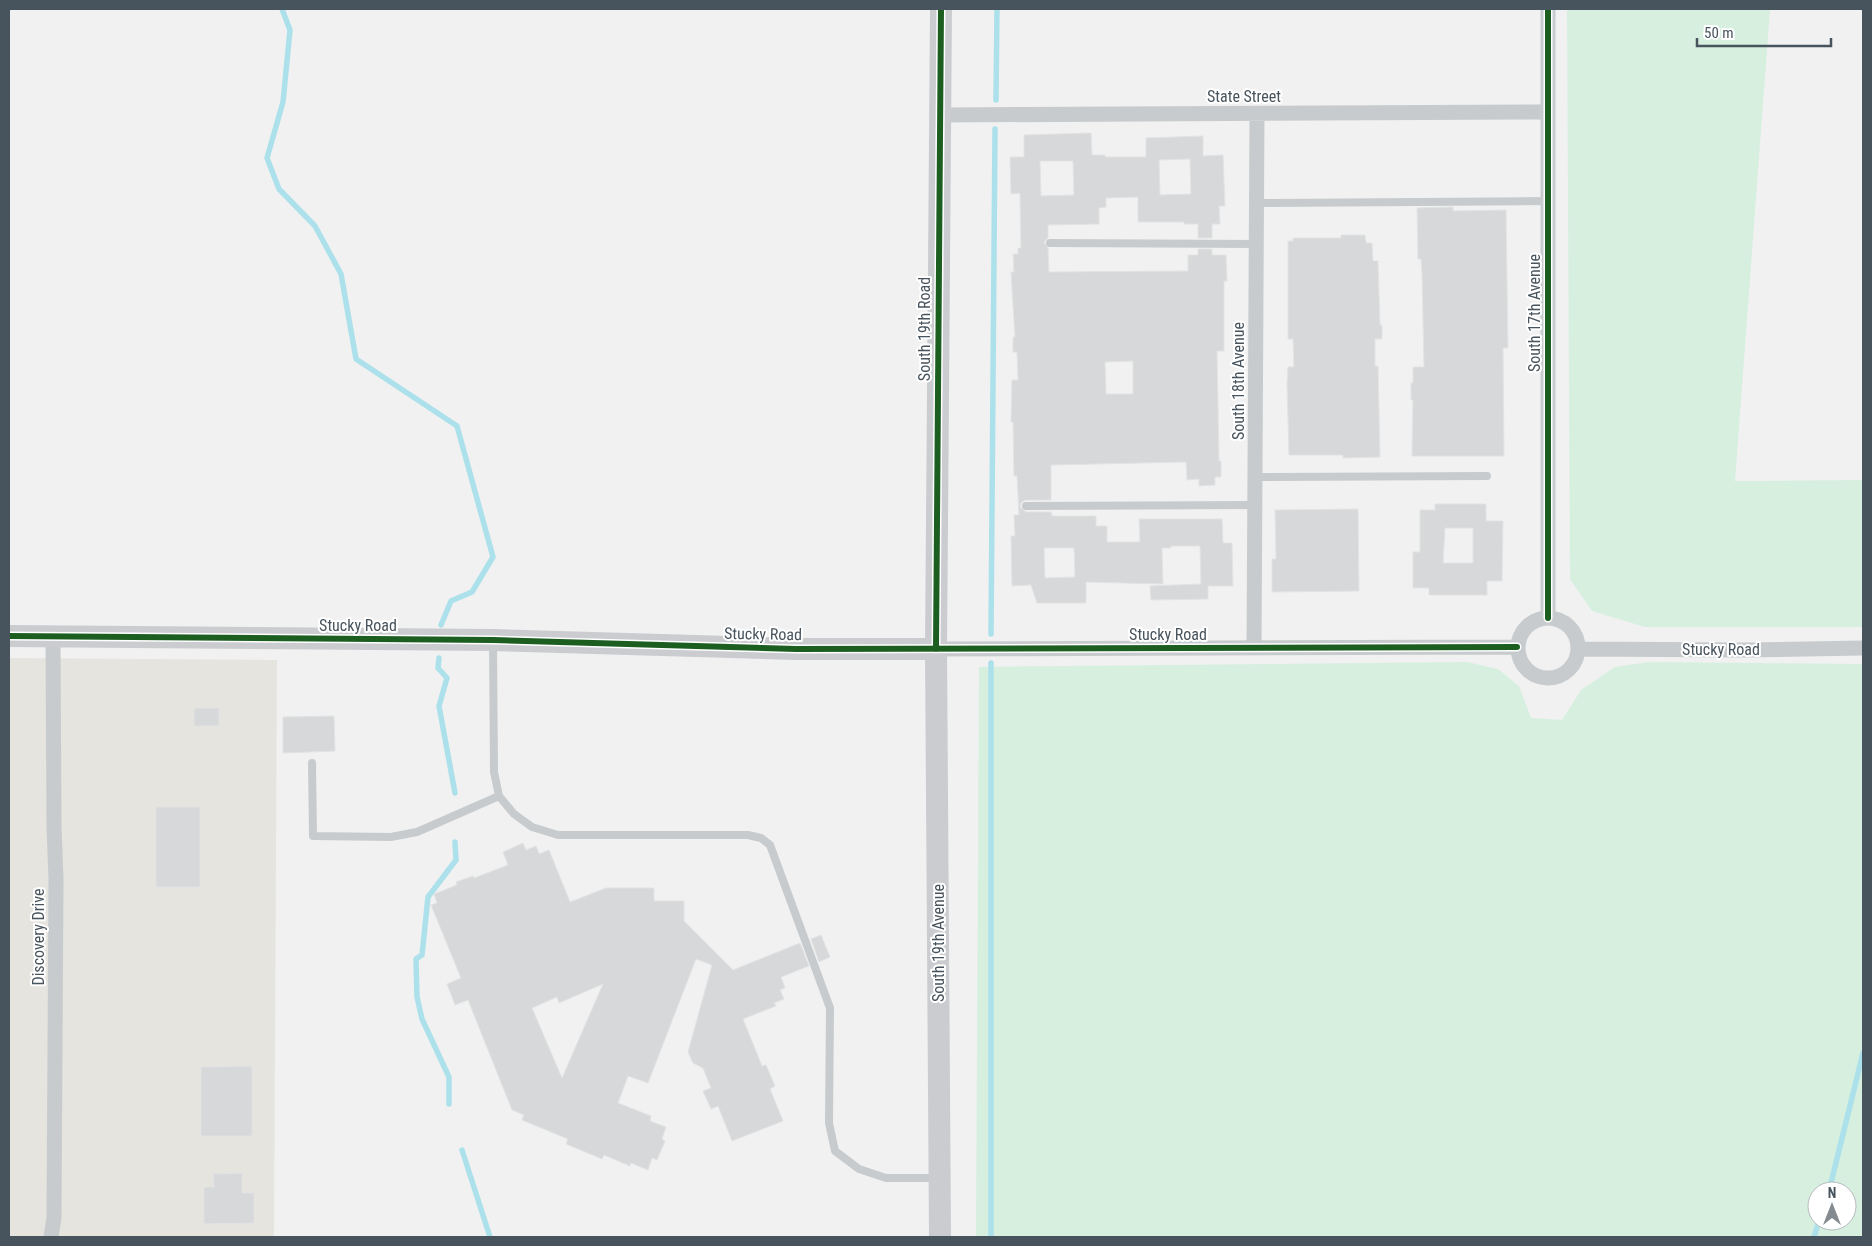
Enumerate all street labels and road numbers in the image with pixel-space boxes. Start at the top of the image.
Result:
street label: State Street [1207,87,1281,106]
street label: South 17th Avenue [1525,254,1544,372]
street label: South 19th Road [915,277,934,381]
street label: South 18th Avenue [1229,322,1248,440]
street label: Stucky Road [319,616,397,635]
street label: Stucky Road [724,624,802,644]
street label: Stucky Road [1129,625,1207,644]
street label: Stucky Road [1682,640,1760,659]
street label: South 19th Avenue [929,884,948,1002]
street label: Discovery Drive [29,889,48,985]

